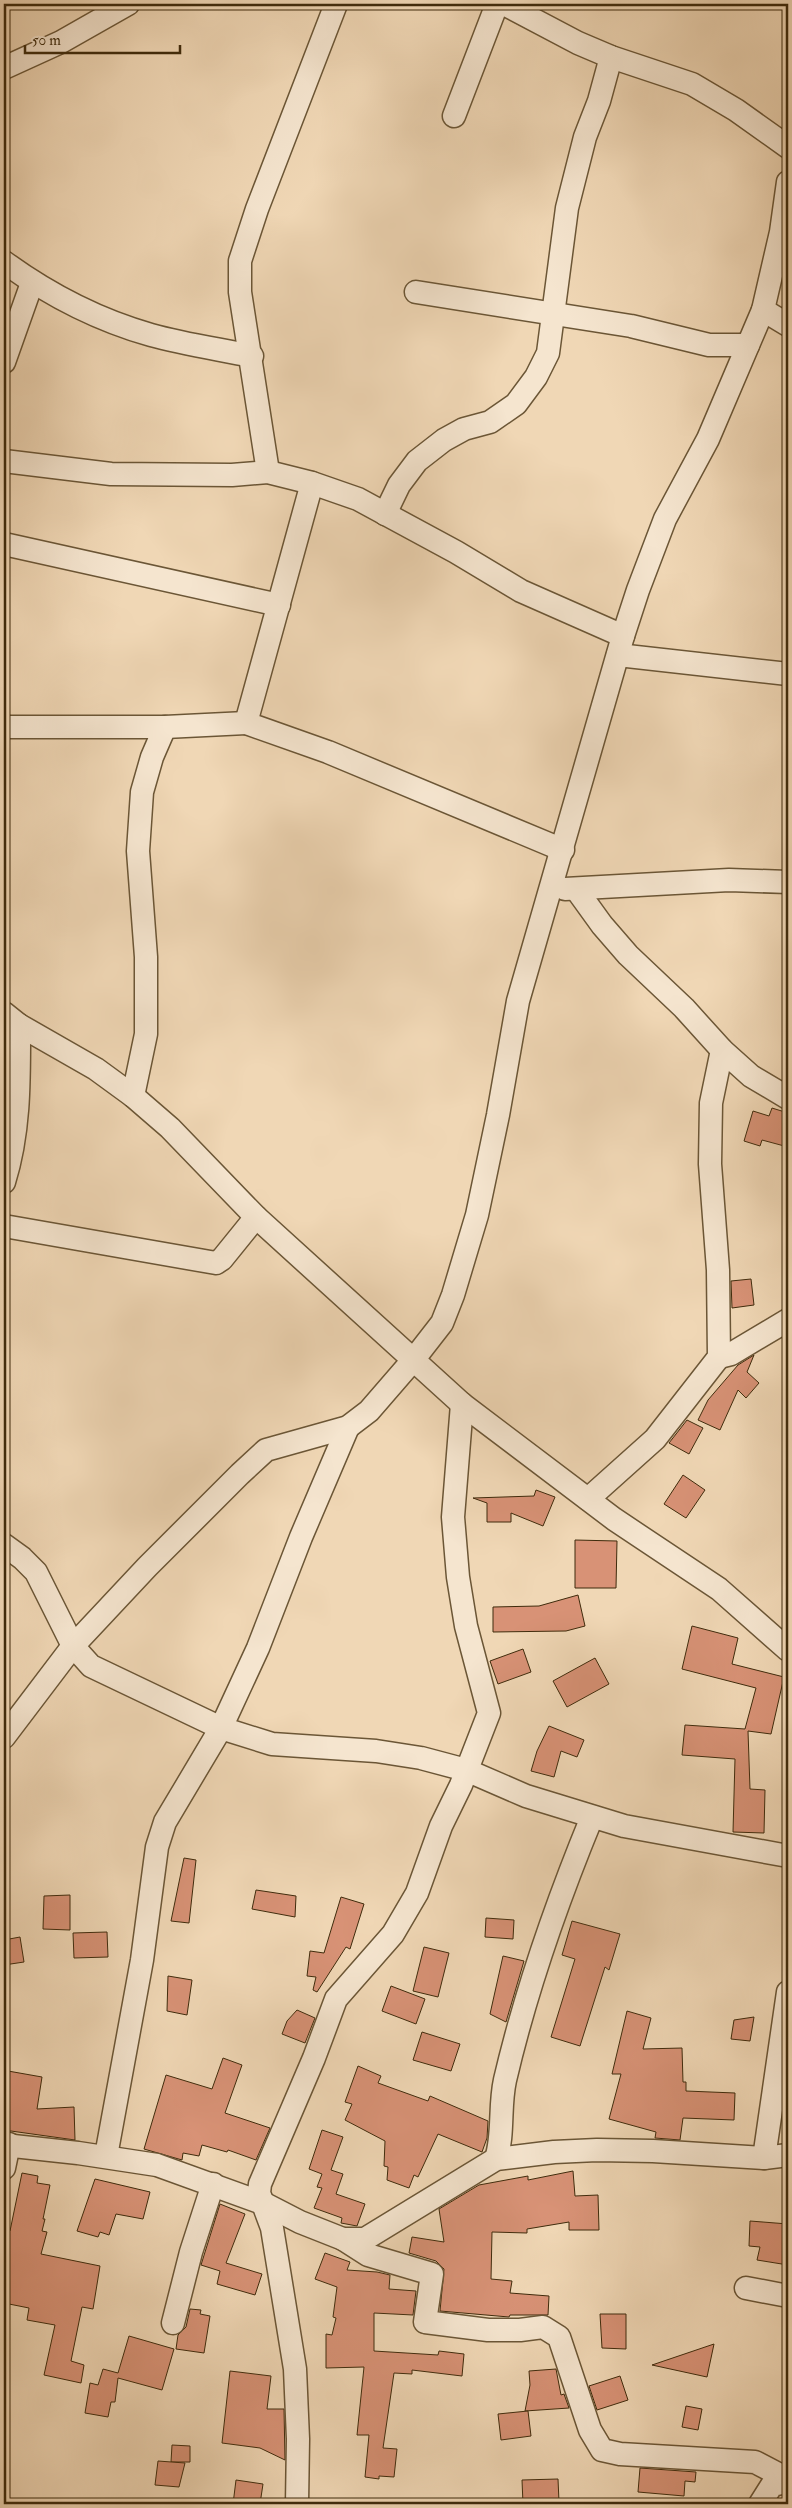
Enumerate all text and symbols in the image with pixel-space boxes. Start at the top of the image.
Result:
scale bar [25,22,180,54]
text: 50 m [32,31,61,50]

